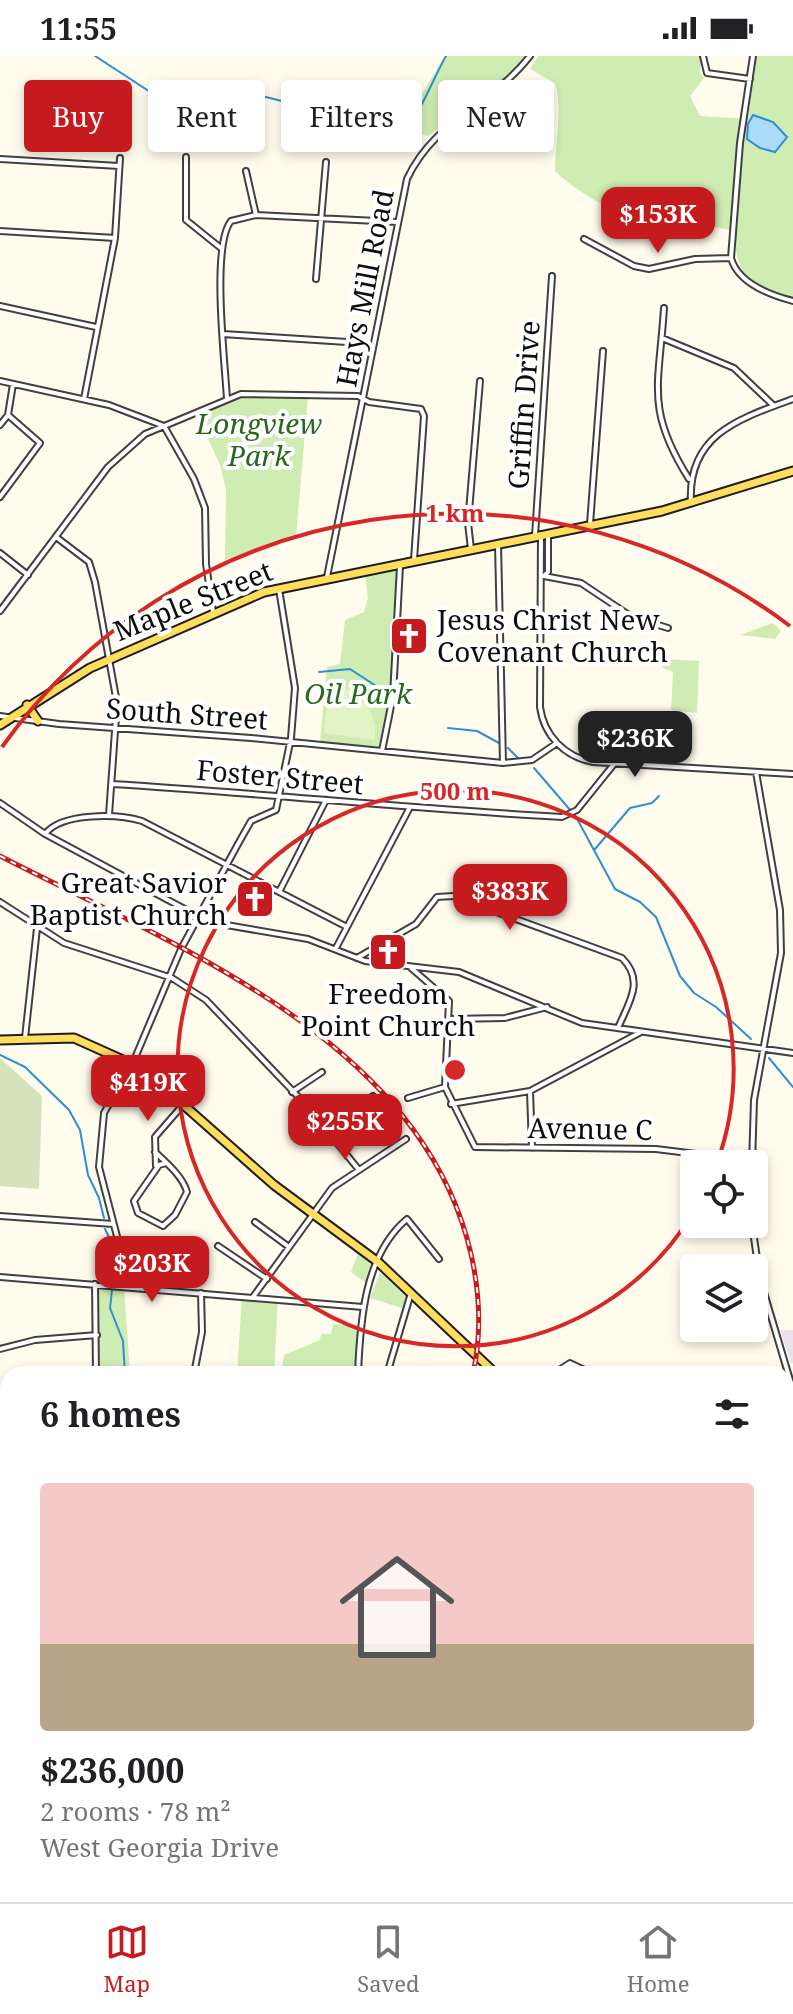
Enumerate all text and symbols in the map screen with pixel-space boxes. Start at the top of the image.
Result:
text: 11:55 [40,8,117,49]
chip: Buy [24,80,132,152]
chip: Rent [148,80,265,152]
chip: Filters [281,80,422,152]
chip: New [438,80,554,152]
street label: Hays Mill Road [326,186,402,390]
pin: $153K [602,187,714,255]
text: $153K [619,195,697,231]
street label: Griffin Drive [498,319,548,491]
park label: Longview Park [195,404,322,474]
text: 1 km [426,496,485,529]
street label: Maple Street [108,551,278,649]
place label: Jesus Christ New Covenant Church [436,600,668,670]
church icon: Jesus Christ New Covenant Church [388,615,430,657]
park label: Oil Park [304,674,413,712]
street label: South Street [105,688,269,738]
pin: $236K [579,711,691,779]
text: $236K [596,719,674,755]
street label: Foster Street [195,750,365,802]
text: 500 m [420,774,491,807]
place label: Great Savior Baptist Church [30,863,227,933]
pin: $383K [454,864,566,932]
text: $383K [471,872,549,908]
church icon: Great Savior Baptist Church [234,878,276,920]
church icon: Freedom Point Church [367,931,409,973]
place label: Freedom Point Church [301,974,475,1044]
pin: $419K [92,1055,204,1123]
centre of rings [441,1056,469,1084]
text: $419K [109,1063,187,1099]
pin: $255K [289,1094,401,1162]
text: $255K [306,1102,384,1138]
street label: Avenue C [527,1108,653,1148]
map controls [680,1150,768,1342]
button: locate [680,1150,768,1238]
pin: $203K [96,1236,208,1304]
text: $203K [113,1244,191,1280]
button: layers [680,1254,768,1342]
text: 6 homes [40,1391,181,1437]
icon: filters [710,1392,754,1436]
icon: home [325,1535,469,1679]
text: $236,000 [40,1747,184,1793]
text: 2 rooms · 78 m² [40,1793,231,1829]
text: West Georgia Drive [40,1829,279,1865]
tab: Map [104,1920,150,1998]
tab: Saved [357,1920,420,1998]
tab: Home [627,1920,689,1998]

